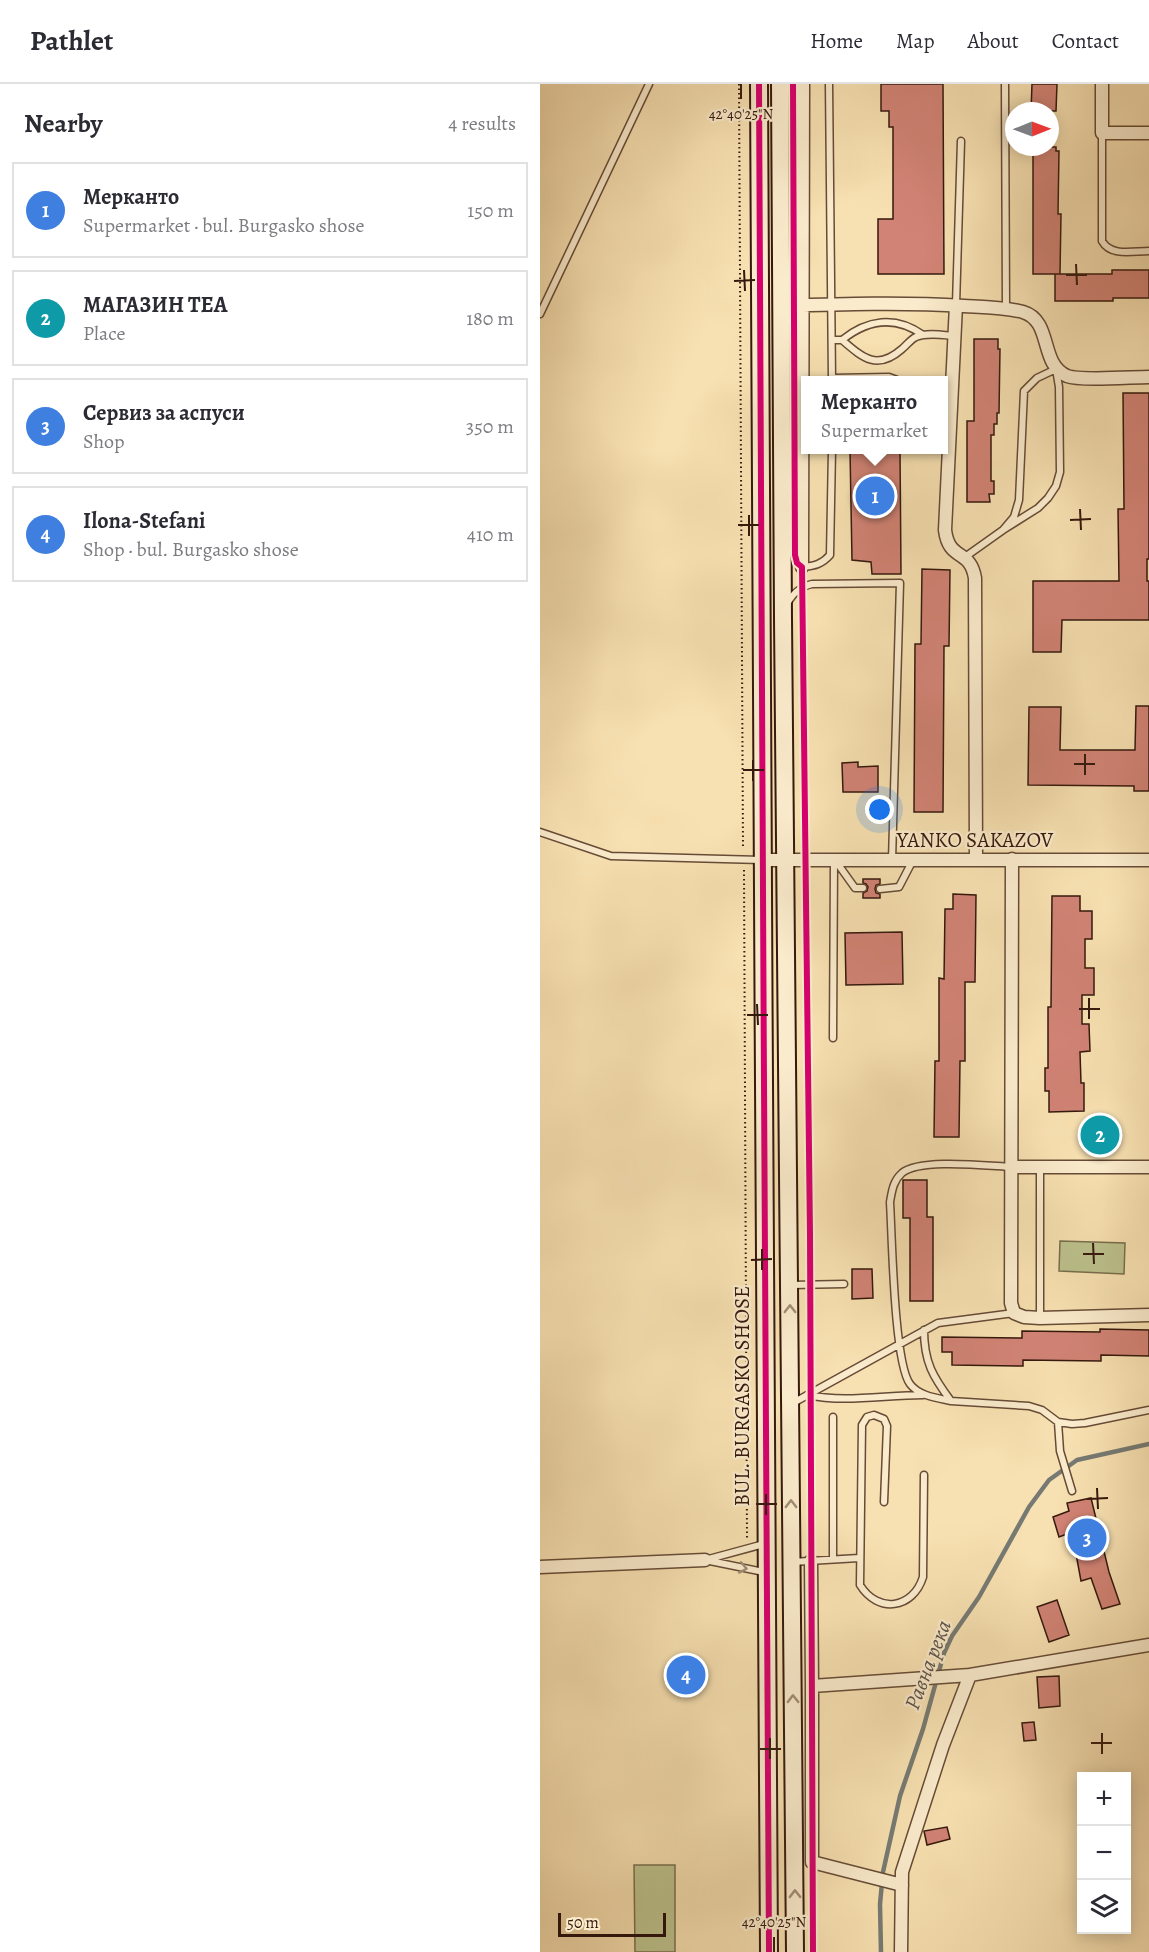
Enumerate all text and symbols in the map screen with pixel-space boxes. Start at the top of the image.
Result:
text: Pathlet [30,22,113,60]
text: Home [810,27,863,55]
text: Map [896,27,934,55]
text: About [967,27,1019,55]
text: Contact [1052,27,1119,55]
north arrow [1005,102,1059,156]
text: 42°40'25"N [709,104,774,124]
text: Nearby [24,106,103,141]
text: 4 results [448,110,516,137]
text: Мерканто [83,182,179,212]
text: 1 [42,197,49,224]
text: 150 m [467,197,514,224]
text: Supermarket · bul. Burgasko shose [83,212,364,239]
text: МАГАЗИН ТЕА [83,290,227,320]
text: 2 [41,305,50,332]
text: 180 m [466,305,514,332]
text: Place [83,320,125,347]
popup [801,376,948,454]
text: Мерканто [821,387,917,417]
text: Сервиз за аспуси [83,398,245,428]
text: 3 [41,413,50,440]
text: 350 m [466,413,514,440]
text: Supermarket [821,417,928,444]
text: Shop [83,428,125,455]
pin: 1 [856,474,894,518]
text: Ilona-Stefani [83,506,206,536]
text: 4 [41,521,50,548]
text: 410 m [467,521,514,548]
text: Shop · bul. Burgasko shose [83,536,299,563]
your location [865,795,894,824]
street label: YANKO SAKAZOV [896,826,1053,854]
pin: 2 [1080,1112,1120,1158]
street label: BUL. BURGASKO SHOSE [728,1285,756,1507]
one-way arrow [784,1304,796,1313]
one-way arrow [785,1499,797,1508]
pin: 3 [1068,1516,1106,1560]
one-way arrow [738,1561,748,1574]
water label: Равна река [897,1616,959,1714]
pin: 4 [666,1652,706,1698]
one-way arrow [787,1694,799,1703]
map controls [1077,1772,1131,1934]
button: + [1077,1772,1131,1826]
button: − [1077,1826,1131,1880]
button: layers [1077,1880,1131,1934]
one-way arrow [789,1889,801,1898]
scale bar [558,1910,666,1938]
text: 50 m [567,1912,599,1934]
text: 42°40'25"N [742,1912,807,1932]

